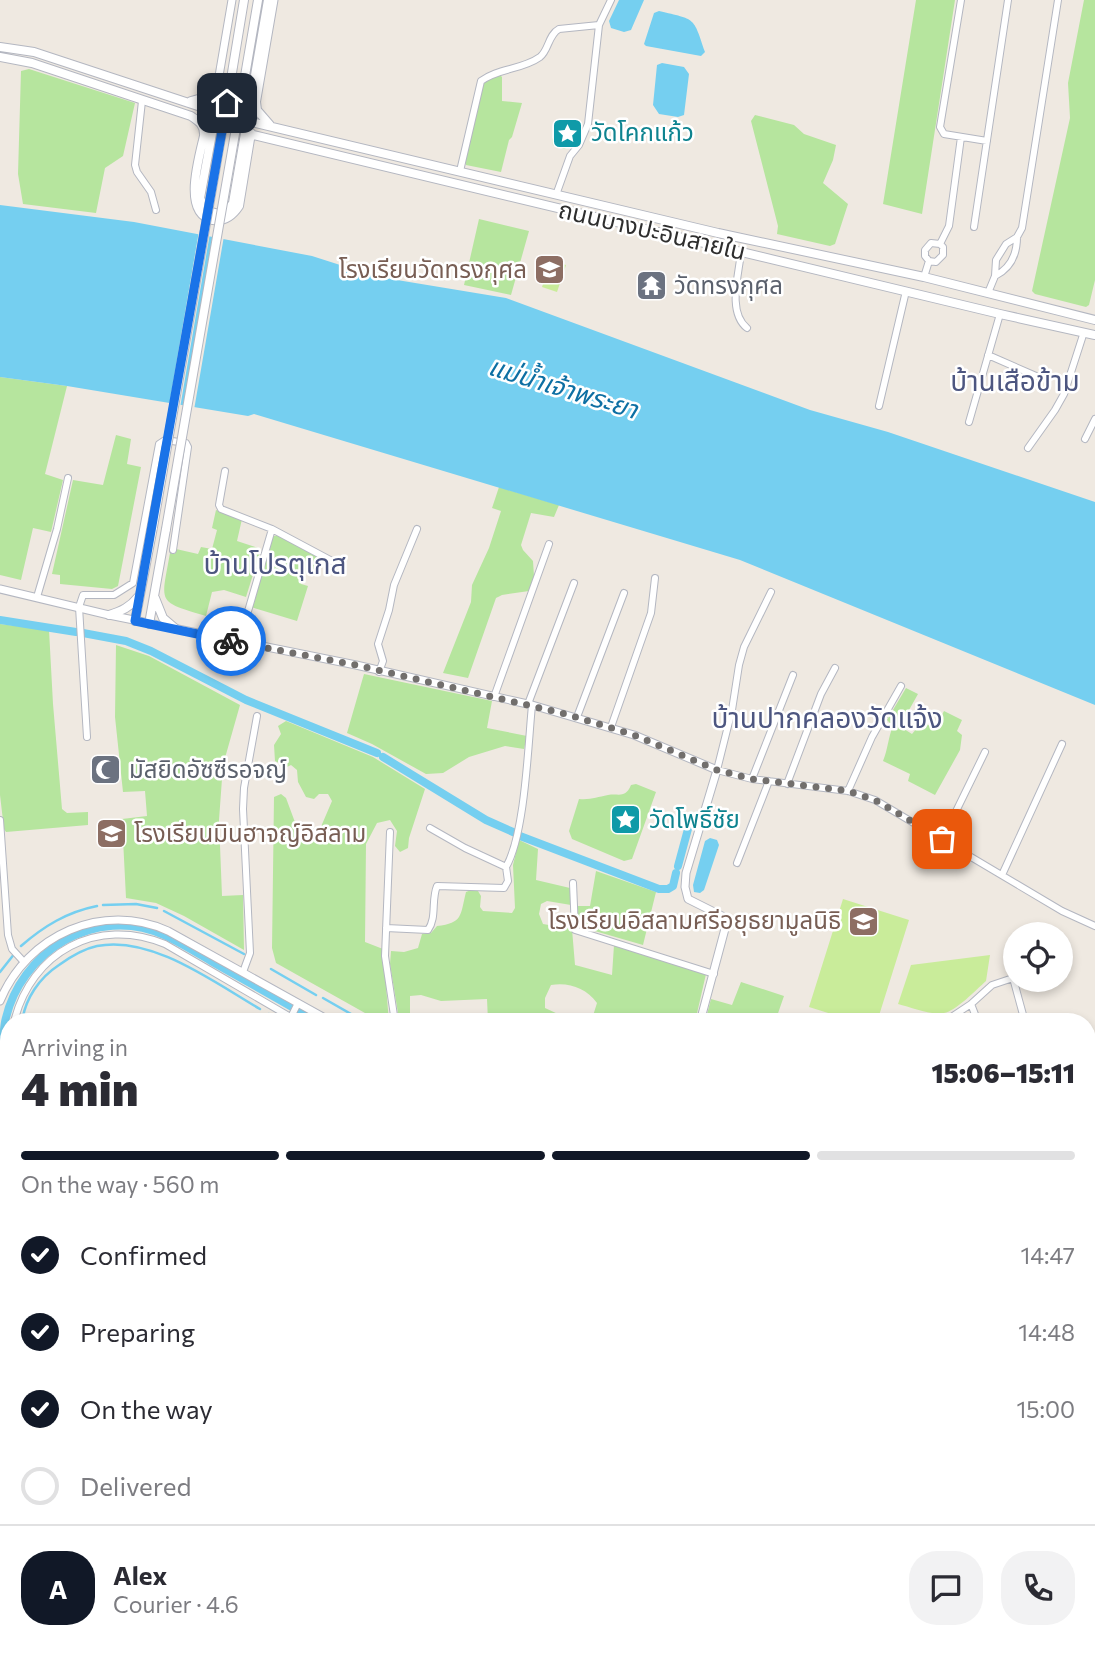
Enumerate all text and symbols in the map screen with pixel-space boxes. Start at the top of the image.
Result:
pin [197,73,257,133]
icon: home [208,84,246,122]
place icon: วัดโคกแก้ว [551,116,585,150]
place label: วัดโคกแก้ว [591,117,694,146]
street label: ถนนบางปะอินสายใน [556,194,749,265]
school or university icon: โรงเรียนวัดทรงกุศล [533,253,567,287]
place label: โรงเรียนวัดทรงกุศล [339,254,527,285]
temple icon: วัดทรงกุศล [634,269,668,303]
place label: วัดทรงกุศล [674,270,783,301]
water label: แม่น้ำเจ้าพระยา [485,348,643,424]
district label: บ้านเสือข้าม [950,363,1080,397]
district label: บ้านโปรตุเกส [203,546,347,581]
courier [196,606,266,676]
icon: bike [212,622,250,660]
district label: บ้านปากคลองวัดแจ้ง [712,700,942,734]
mosque icon: มัสยิดอัซซีรอจญ์ [89,753,123,787]
place label: มัสยิดอัซซีรอจญ์ [129,754,287,783]
place icon: วัดโพธิ์ชัย [609,803,643,837]
place label: วัดโพธิ์ชัย [649,804,740,833]
pin [912,809,972,869]
school or university icon: โรงเรียนมินฮาจญ์อิสลาม [94,817,128,851]
place label: โรงเรียนมินฮาจญ์อิสลาม [134,818,366,847]
icon: bag [923,820,961,858]
school or university icon: โรงเรียนอิสลามศรีอยุธยามูลนิธิ [847,904,881,938]
place label: โรงเรียนอิสลามศรีอยุธยามูลนิธิ [548,905,841,936]
map controls [1003,922,1073,992]
button: locate [1003,922,1073,992]
text: Arriving in [21,1033,128,1061]
text: 15:06–15:11 [931,1057,1075,1088]
text: 4 min [21,1059,139,1115]
text: On the way · 560 m [21,1170,219,1198]
icon: check [21,1236,59,1274]
text: Confirmed [80,1239,207,1270]
text: 14:47 [1020,1241,1075,1269]
icon: check [21,1313,59,1351]
text: Preparing [80,1316,195,1347]
text: 14:48 [1018,1318,1075,1346]
icon: check [21,1390,59,1428]
text: On the way [80,1393,213,1424]
text: 15:00 [1017,1395,1075,1423]
text: Delivered [80,1470,191,1501]
button: chat [909,1551,983,1625]
button: phone [1001,1551,1075,1625]
text: Alex [113,1559,167,1590]
text: A [49,1573,67,1604]
text: Courier · 4.6 [113,1590,239,1618]

